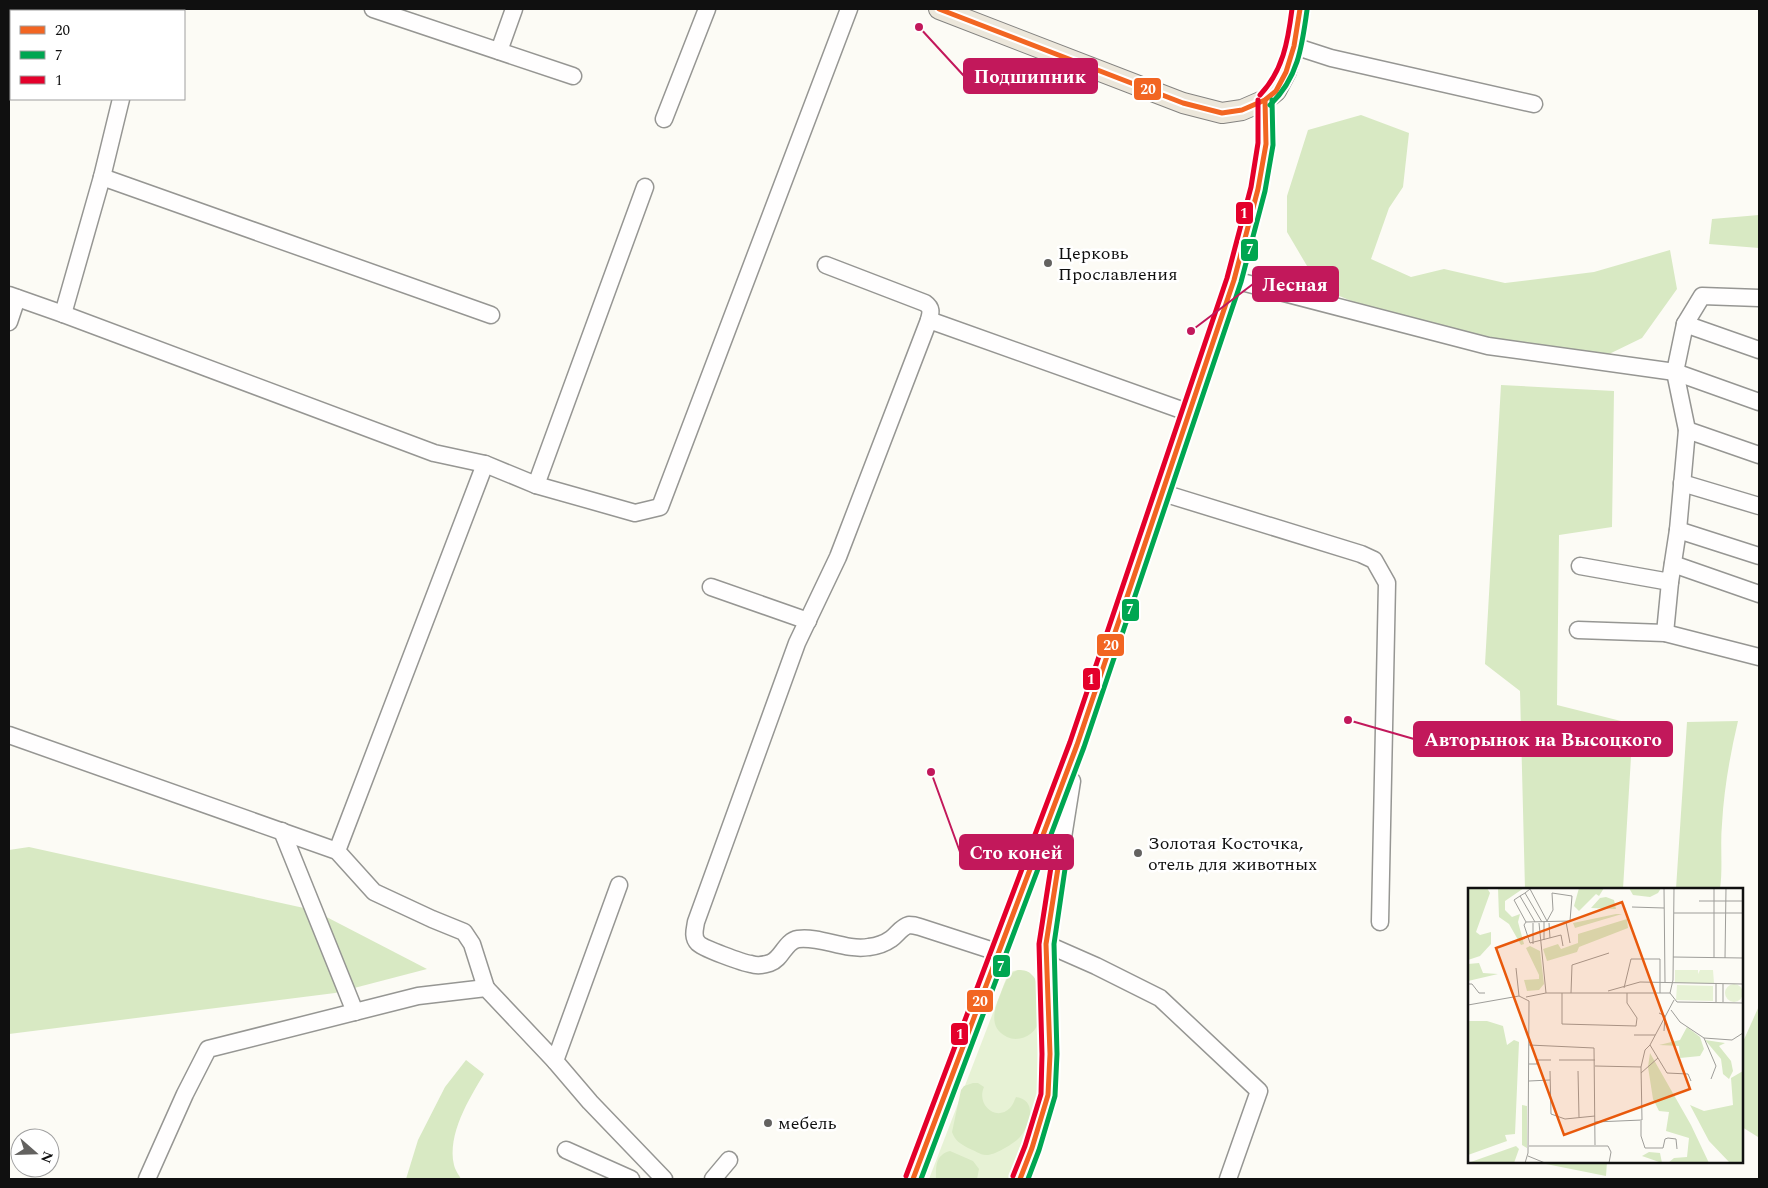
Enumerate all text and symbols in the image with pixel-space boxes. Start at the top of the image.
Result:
legend [10,10,185,100]
text: 20 [55,19,70,42]
text: 7 [55,44,63,67]
callout: Подшипник [964,59,1097,93]
text: Подшипник [974,63,1087,92]
text: 1 [55,69,63,92]
line badge: 20 [1133,77,1162,101]
text: 20 [1140,79,1156,100]
line badge: 1 [1235,201,1254,225]
text: 1 [1240,203,1248,224]
line badge: 7 [1240,238,1259,262]
text: 7 [1246,239,1254,260]
place label: Церковь Прославления [1058,240,1178,288]
marker: Церковь Прославления [1042,257,1054,269]
callout: Лесная [1253,267,1338,301]
text: Лесная [1262,271,1328,300]
line badge: 7 [1121,598,1140,622]
text: 7 [1126,599,1134,620]
line badge: 20 [1096,633,1125,657]
text: 20 [1103,635,1119,656]
line badge: 1 [1082,667,1101,691]
text: 1 [1087,669,1095,690]
callout: Авторынок на Высоцкого [1414,722,1672,756]
text: Авторынок на Высоцкого [1424,726,1662,755]
place label: Золотая Косточка, отель для животных [1148,830,1317,878]
callout: Сто коней [960,835,1073,869]
text: Сто коней [969,839,1063,868]
marker: Золотая Косточка, отель для животных [1132,847,1144,859]
inset map [1468,888,1743,1163]
line badge: 7 [992,954,1011,978]
text: 7 [997,956,1005,977]
line badge: 20 [966,989,994,1013]
text: 20 [972,991,988,1012]
line badge: 1 [950,1022,969,1046]
text: 1 [956,1024,964,1045]
place label: мебель [778,1110,837,1137]
marker: мебель [762,1117,774,1129]
north arrow [10,1128,60,1178]
text: N [35,1148,59,1166]

